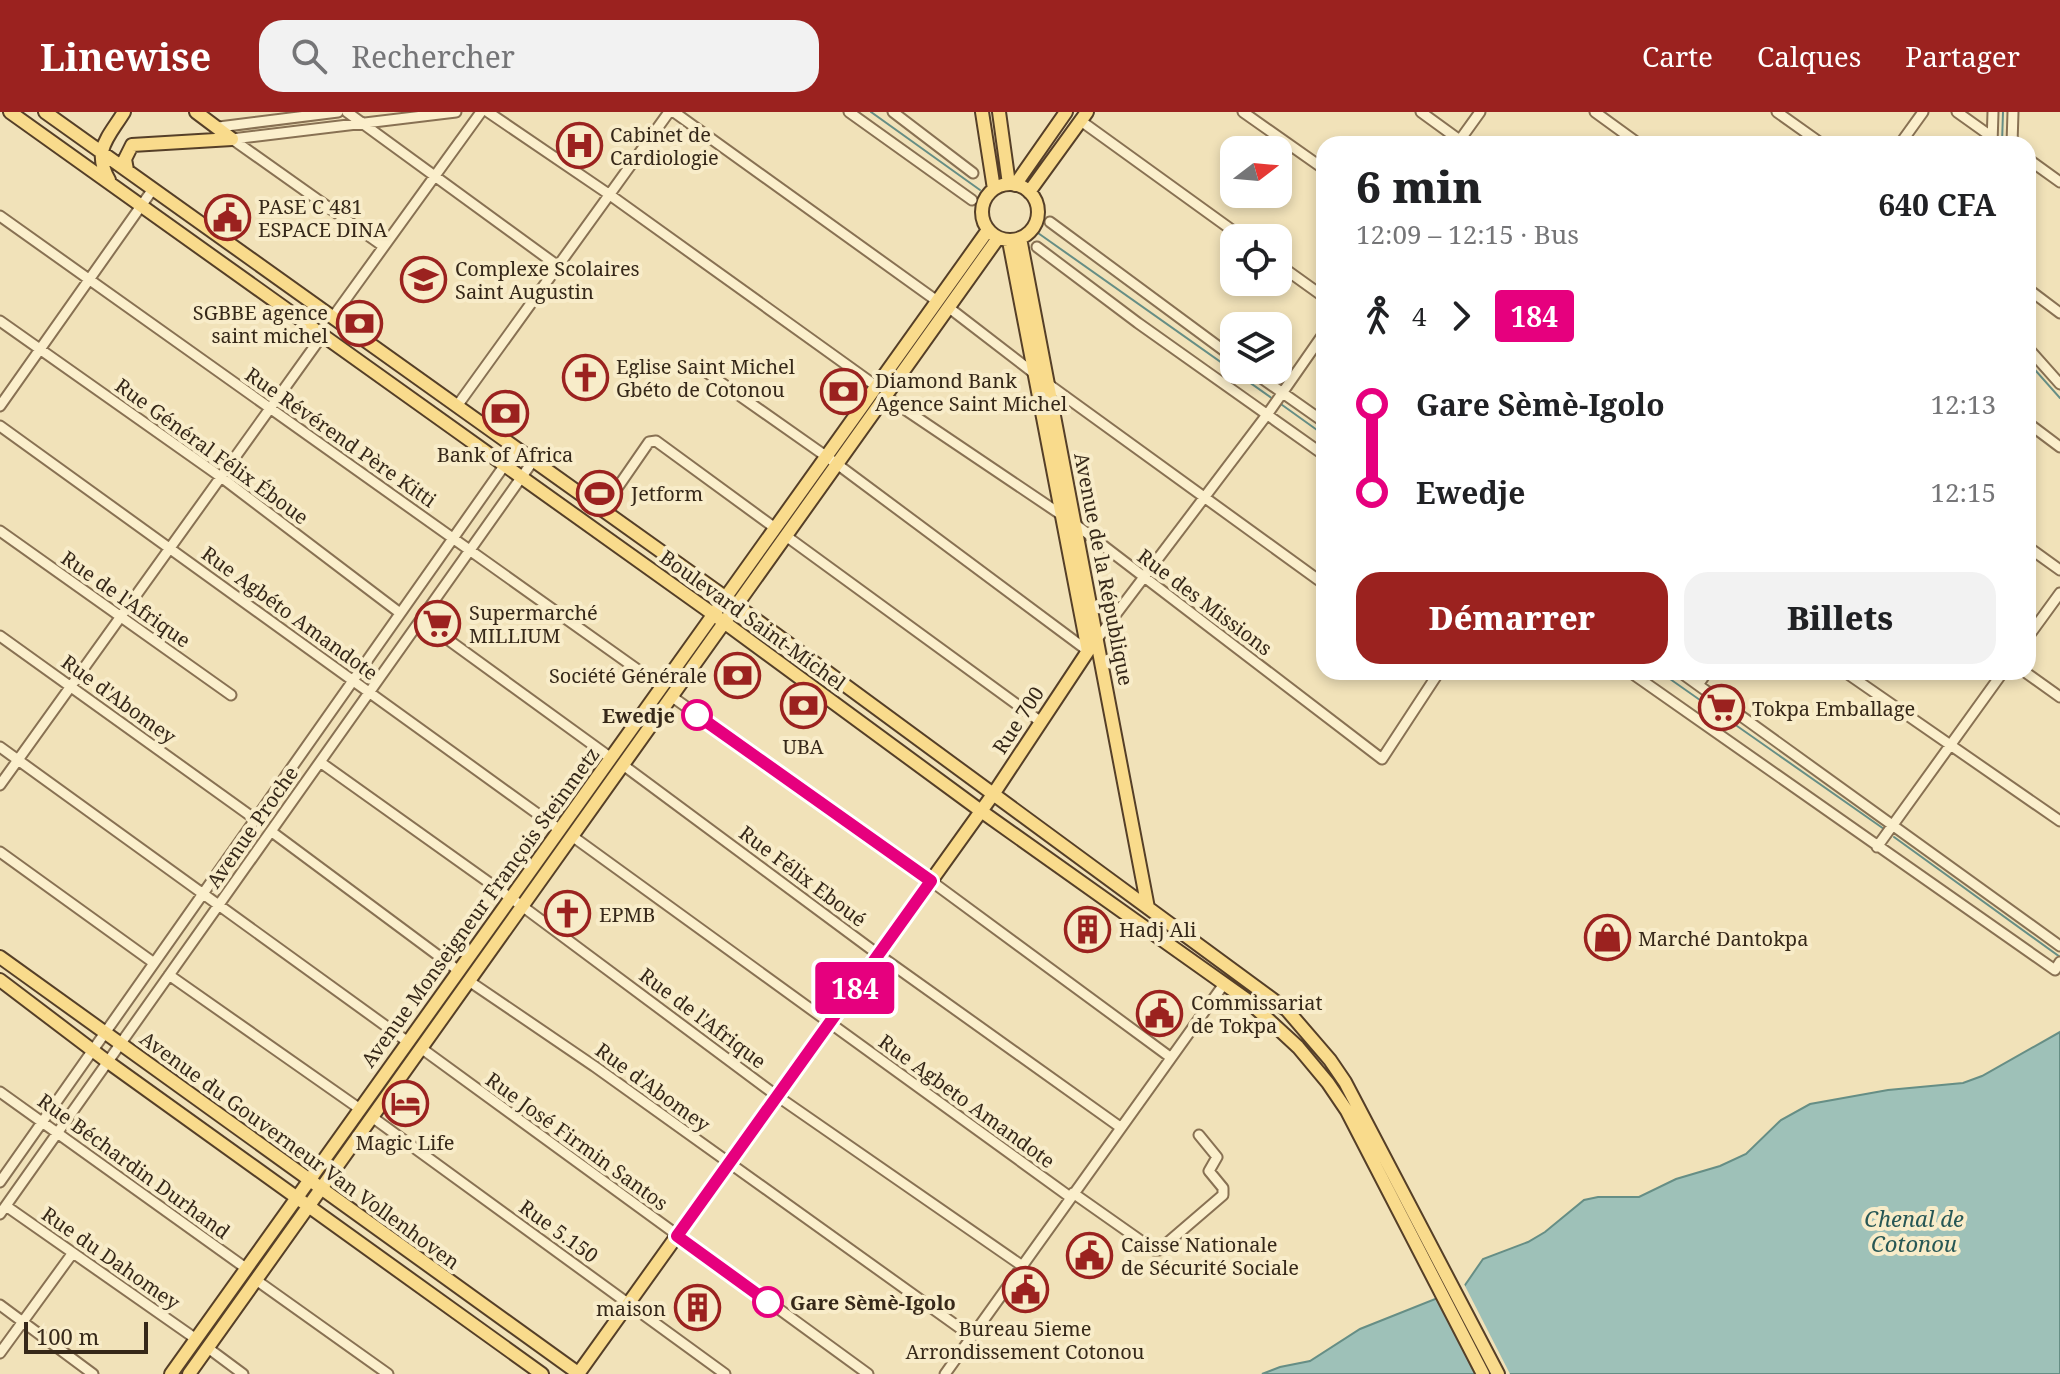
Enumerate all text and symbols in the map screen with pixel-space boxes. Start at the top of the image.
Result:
search box [259,20,819,92]
text: Linewise [40,30,211,82]
icon: search [287,34,331,78]
text: Rechercher [351,36,515,77]
text: Carte [1642,37,1713,75]
text: Calques [1757,37,1861,75]
text: Partager [1905,37,2020,75]
hospital icon: Cabinet de Cardiologie [555,121,603,169]
place label: Cabinet de Cardiologie [610,121,719,171]
north arrow [1220,136,1292,208]
map controls [1220,136,1292,384]
text: 6 min [1356,156,1482,216]
text: 640 CFA [1878,184,1996,225]
public building icon: PASE C 481 ESPACE DINA [203,193,251,241]
place label: PASE C 481 ESPACE DINA [258,193,388,243]
text: 12:09 – 12:15 · Bus [1356,216,1579,252]
button: locate [1220,224,1292,296]
place label: Complexe Scolaires Saint Augustin [455,255,640,305]
school or university icon: Complexe Scolaires Saint Augustin [400,256,448,304]
icon: walk [1356,294,1400,338]
icon: forward [1439,294,1483,338]
text: 184 [1511,297,1558,335]
text: 4 [1412,298,1427,334]
place label: SGBBE agence saint michel [193,299,328,349]
bank icon: SGBBE agence saint michel [335,299,383,347]
button: layers [1220,312,1292,384]
place label: Eglise Saint Michel Gbéto de Cotonou [616,353,795,403]
church icon: Eglise Saint Michel Gbéto de Cotonou [561,354,609,402]
street label: Rue Révérend Père Kitti [240,361,442,514]
bank icon: Diamond Bank Agence Saint Michel [820,367,868,415]
place label: Diamond Bank Agence Saint Michel [875,367,1067,417]
street label: Rue Général Félix Éboue [110,372,314,530]
text: Gare Sèmè-Igolo [1416,384,1665,425]
text: 12:13 [1930,386,1996,422]
bank icon: Bank of Africa [481,390,529,438]
place label: Bank of Africa [437,441,573,468]
street label: Avenue de la République [1068,450,1140,688]
sports icon: Jetform [576,469,624,517]
text: Ewedje [1416,472,1525,513]
text: 12:15 [1930,474,1996,510]
place label: Jetform [630,480,703,507]
street label: Rue Agbéto Amandote [196,540,384,686]
street label: Rue des Missions [1132,542,1278,662]
street label: Boulevard Saint-Michel [655,543,851,697]
street label: Rue de l'Afrique [56,544,196,654]
button: Démarrer [1356,572,1668,664]
button: Billets [1684,572,1996,664]
supermarket icon: Supermarché MILLIUM [414,599,462,647]
place label: Supermarché MILLIUM [469,599,598,649]
street label: Rue d'Abomey [56,648,182,750]
bank icon: Société Générale [714,651,762,699]
place label: Société Générale [549,662,707,689]
street label: Rue 700 [986,681,1050,759]
bank icon: UBA [779,682,827,730]
supermarket icon: Tokpa Emballage [1697,684,1745,732]
place label: Tokpa Emballage [1752,695,1915,722]
marker: Ewedje [682,700,712,730]
place label: Ewedje [602,702,675,729]
place label: UBA [782,733,824,760]
street label: Avenue Monseigneur François Steinmetz [355,742,605,1072]
street label: Avenue Proche [200,761,304,893]
street label: Rue Félix Eboué [734,819,872,933]
church icon: EPMB [544,890,592,938]
place label: EPMB [599,901,655,928]
building icon: Hadj Ali [1064,905,1112,953]
shop icon: Marché Dantokpa [1583,914,1631,962]
place label: Hadj Ali [1119,916,1197,943]
place label: Marché Dantokpa [1638,925,1808,952]
street label: Rue de l'Afrique [634,962,772,1074]
line badge: 184 [809,962,901,1014]
text: 184 [831,969,879,1007]
public building icon: Commissariat de Tokpa [1136,989,1184,1037]
place label: Commissariat de Tokpa [1191,989,1322,1039]
street label: Avenue du Gouverneur Van Vollenhoven [135,1025,465,1275]
street label: Rue Agbeto Amandote [873,1028,1061,1174]
street label: Rue d'Abomey [590,1036,716,1138]
street label: Rue José Firmin Santos [480,1066,674,1216]
hotel icon: Magic Life [381,1079,429,1127]
street label: Rue Béchardin Durhand [32,1087,236,1245]
place label: Magic Life [355,1129,455,1156]
street label: Rue 5.150 [514,1193,604,1269]
street label: Rue du Dahomey [37,1200,186,1316]
water label: Chenal de Cotonou [1864,1203,1964,1258]
public building icon: Caisse Nationale de Sécurité Sociale [1066,1231,1114,1279]
place label: Caisse Nationale de Sécurité Sociale [1121,1231,1299,1281]
public building icon: Bureau 5ieme Arrondissement Cotonou [1001,1265,1049,1313]
building icon: maison [673,1284,721,1332]
marker: Gare Sèmè-Igolo [753,1287,783,1317]
place label: Gare Sèmè-Igolo [790,1289,956,1316]
place label: maison [596,1295,666,1322]
place label: Bureau 5ieme Arrondissement Cotonou [905,1315,1145,1365]
scale bar [24,1318,148,1354]
text: 100 m [36,1321,99,1351]

